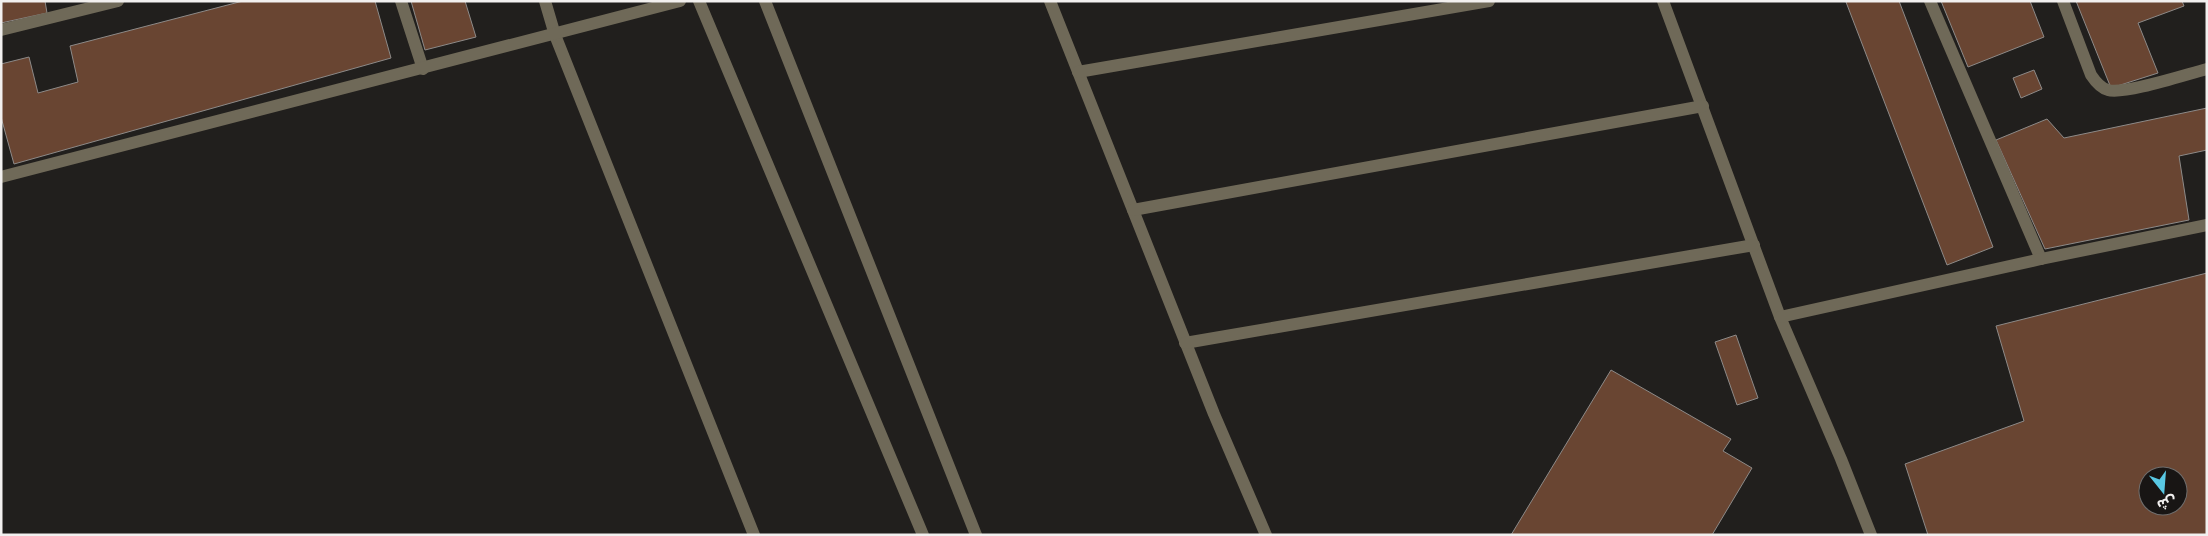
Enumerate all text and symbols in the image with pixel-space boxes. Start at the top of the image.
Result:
north arrow [2138,466,2188,516]
text: ش [2154,490,2179,515]

